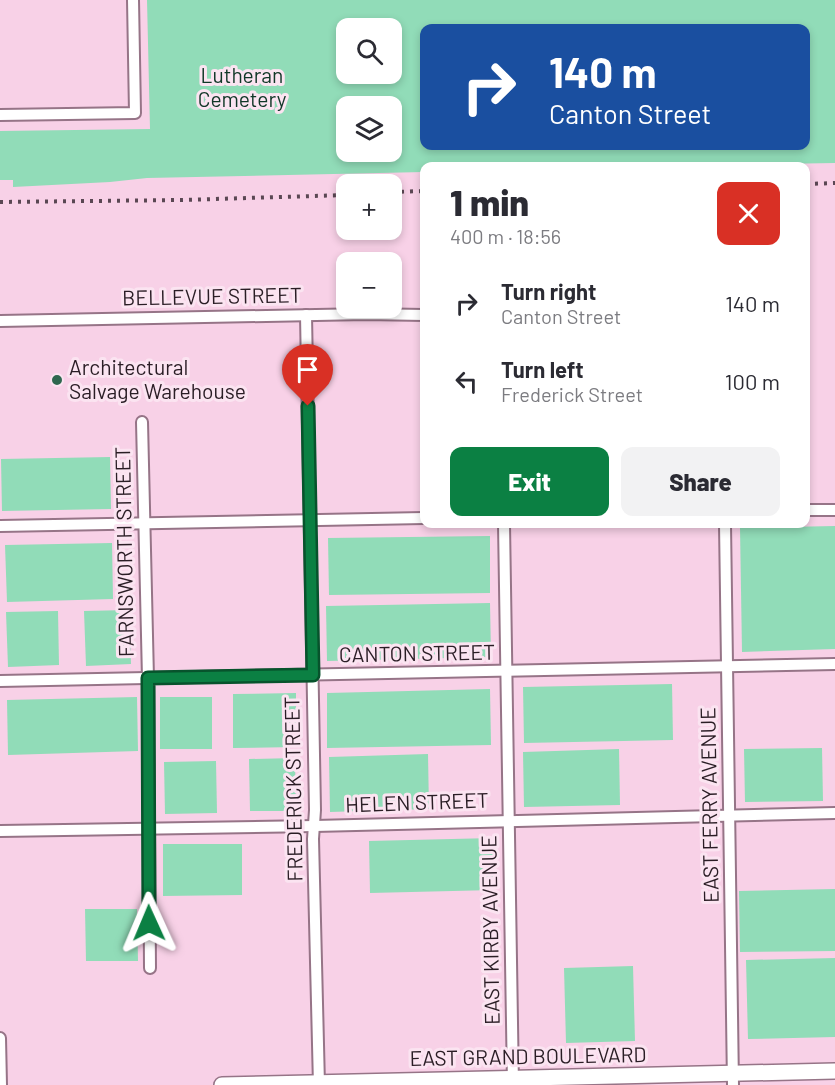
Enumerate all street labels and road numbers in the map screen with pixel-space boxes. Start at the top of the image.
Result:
street label: BELLEVUE STREET [122,281,302,310]
street label: FARNSWORTH STREET [109,447,138,657]
street label: CANTON STREET [339,639,495,666]
street label: FREDERICK STREET [278,696,307,882]
street label: EAST FERRY AVENUE [694,707,723,903]
street label: HELEN STREET [345,787,489,816]
street label: EAST KIRBY AVENUE [475,835,504,1025]
street label: EAST GRAND BOULEVARD [409,1041,647,1070]

